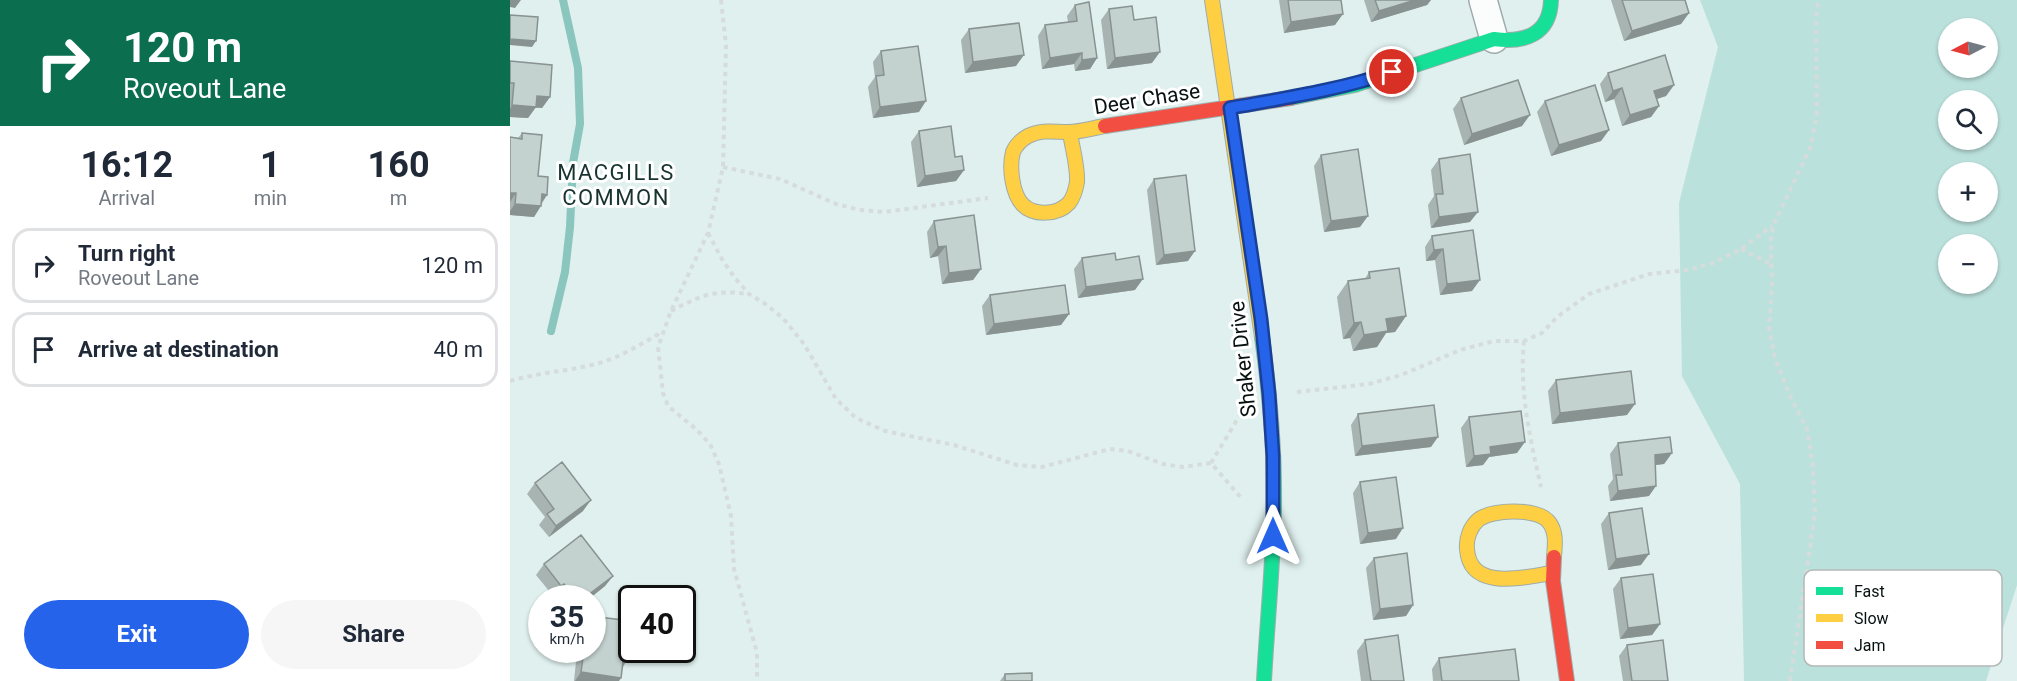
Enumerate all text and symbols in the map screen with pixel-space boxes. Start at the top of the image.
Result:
north arrow [1938,18,1998,78]
map controls [1938,18,1998,294]
text: 120 m [123,23,242,72]
icon: right [24,24,102,102]
pin [1366,46,1417,97]
icon: arrive [1375,55,1408,88]
text: Roveout Lane [123,73,286,105]
street label: Deer Chase [1092,79,1202,119]
button: search [1938,90,1998,150]
text: 16:12 [80,144,173,186]
text: 1 [260,144,281,186]
text: 160 [368,144,430,186]
district label: MACGILLS COMMON [557,160,675,210]
button: + [1938,162,1998,222]
text: Arrival [98,186,155,210]
text: min [254,186,287,210]
text: m [390,186,407,210]
button: − [1938,234,1998,294]
text: Turn right [78,241,175,266]
icon: right [27,249,60,282]
text: 120 m [421,253,483,278]
text: Roveout Lane [78,266,199,290]
street label: Shaker Drive [1225,300,1261,418]
icon: arrive [27,333,60,366]
text: Arrive at destination [78,337,279,362]
text: 40 m [434,337,483,362]
position arrow [1241,504,1305,568]
legend [1804,570,2002,666]
text: Fast [1854,582,1885,601]
speed limit sign: 40 [618,585,696,663]
text: 35 [550,599,584,634]
button: Exit [24,600,249,669]
button: Share [261,600,486,669]
text: Slow [1854,609,1889,628]
text: km/h [549,630,585,648]
text: Jam [1854,636,1886,655]

